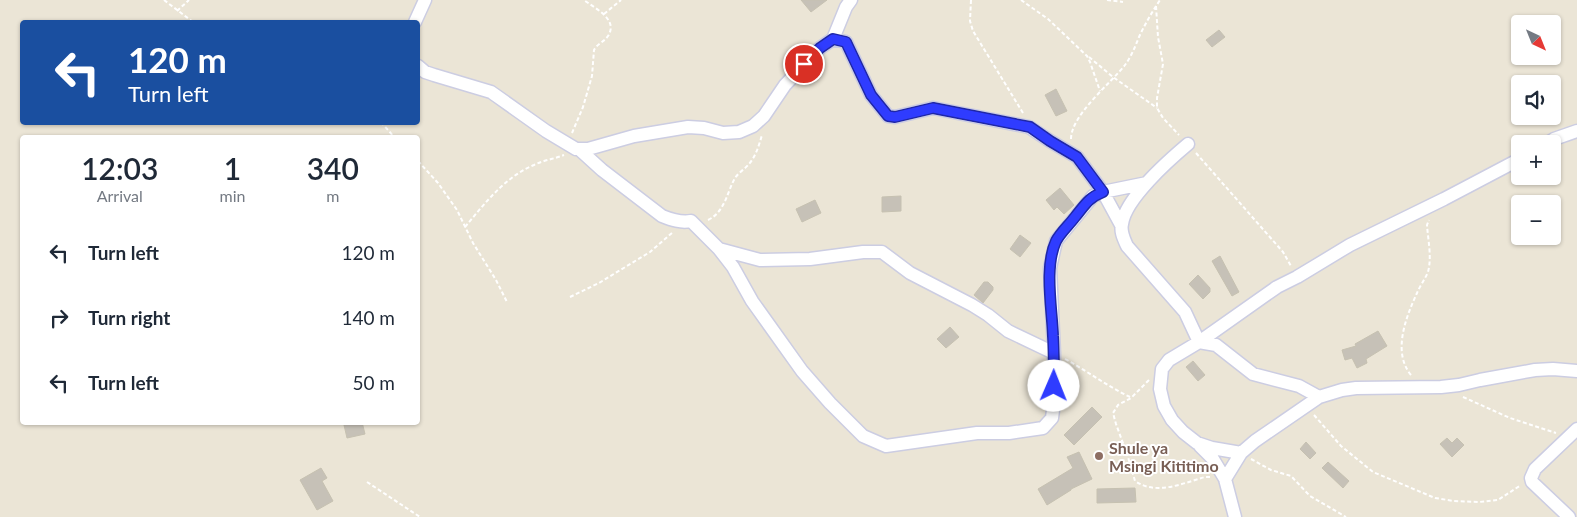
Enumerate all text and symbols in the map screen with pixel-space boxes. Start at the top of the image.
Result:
north arrow [1511,15,1561,65]
map controls [1511,15,1561,245]
text: 120 m [128,38,227,80]
icon: left [45,40,110,105]
pin [783,43,825,85]
icon: arrive [790,50,818,78]
button: sound [1511,75,1561,125]
text: Turn left [128,80,209,107]
button: + [1511,135,1561,185]
text: 12:03 [81,150,158,186]
text: 1 [224,150,241,186]
text: 340 [307,150,359,186]
text: Arrival [97,186,143,205]
text: min [220,186,245,205]
text: m [326,186,339,205]
button: − [1511,195,1561,245]
icon: left [45,239,73,267]
text: Turn left [88,241,159,264]
text: 120 m [341,241,395,264]
icon: right [45,304,73,332]
text: Turn right [88,306,170,329]
text: 140 m [341,306,395,329]
position arrow [1027,359,1079,411]
icon: left [45,369,73,397]
text: Turn left [88,371,159,394]
text: 50 m [352,371,395,394]
place label: Shule ya Msingi Kititimo [1109,438,1219,475]
marker: Shule ya Msingi Kititimo [1093,450,1105,462]

